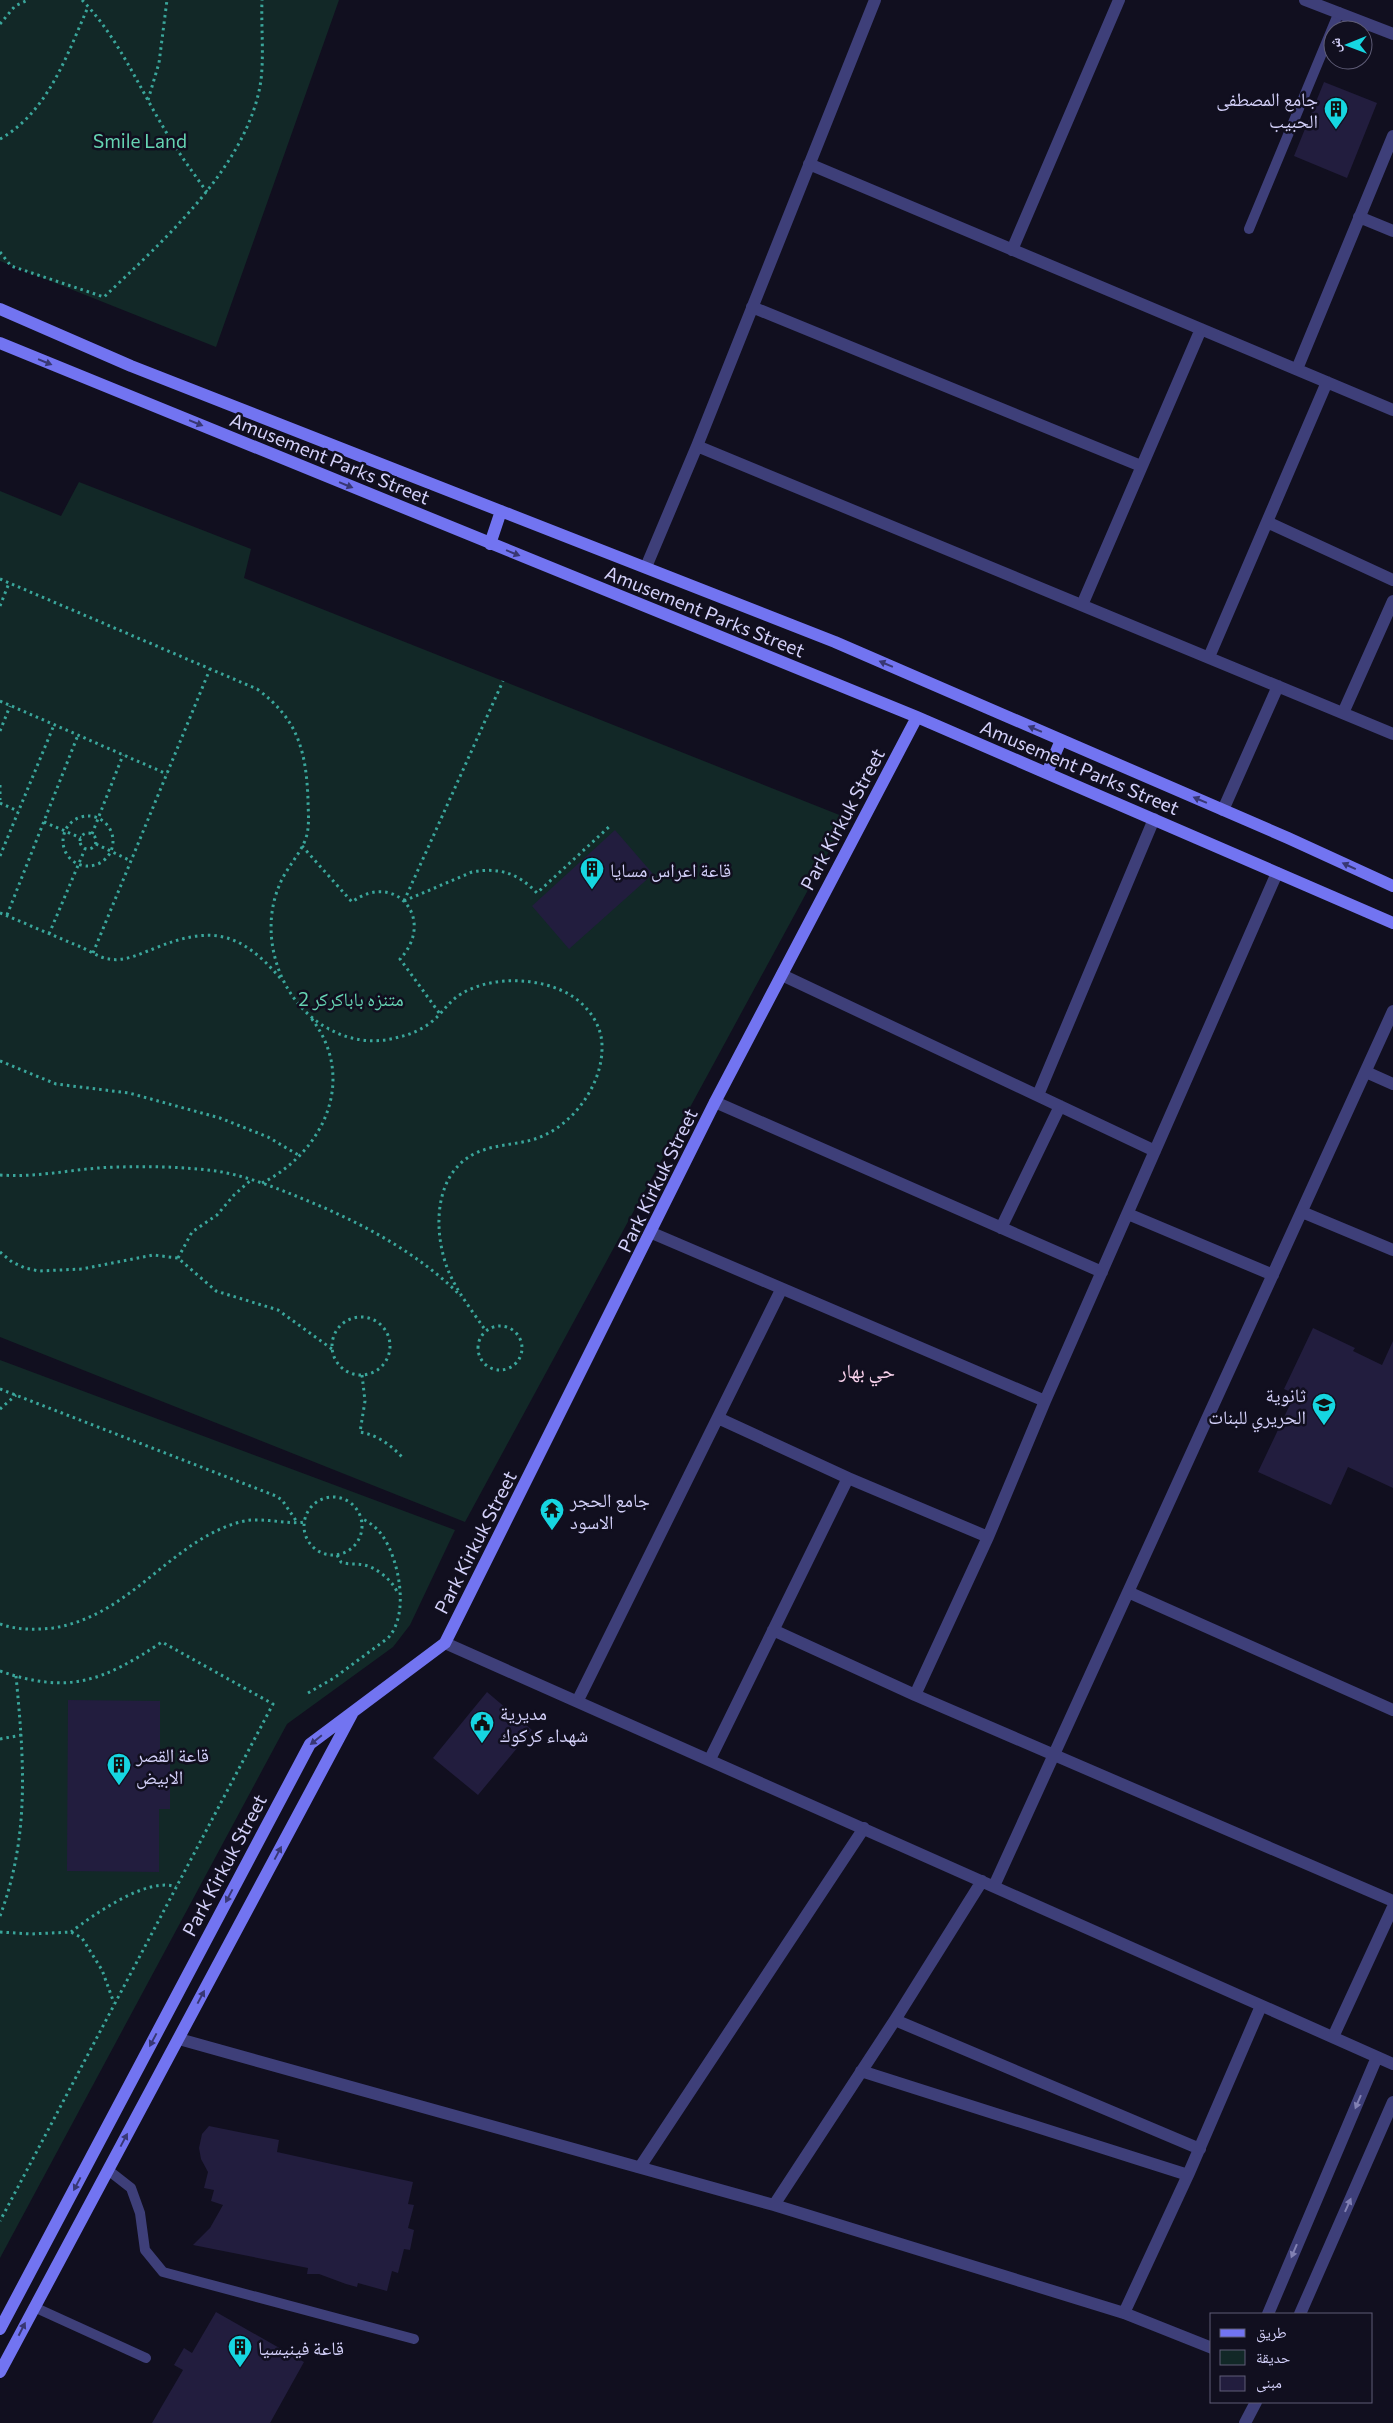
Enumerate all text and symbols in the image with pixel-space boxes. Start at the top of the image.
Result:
north arrow [1323,20,1373,70]
text: ش [1326,38,1344,53]
place label: جامع المصطفى الحبيب [1216,87,1318,132]
building icon: جامع المصطفى الحبيب [1323,96,1349,130]
park label: Smile Land [93,129,187,152]
one-way arrow [38,358,52,366]
street label: Amusement Parks Street [227,407,434,509]
one-way arrow [188,420,203,428]
one-way arrow [339,481,354,489]
one-way arrow [505,550,520,557]
street label: Amusement Parks Street [602,560,809,662]
one-way arrow [879,660,893,668]
street label: Amusement Parks Street [977,715,1183,819]
one-way arrow [1028,724,1042,732]
street label: Park Kirkuk Street [795,744,889,894]
one-way arrow [1193,796,1207,804]
building icon: قاعة اعراس مسايا [579,856,605,890]
place label: قاعة اعراس مسايا [610,858,731,882]
one-way arrow [1342,862,1356,870]
park label: متنزه باباكركر 2 [298,987,404,1011]
street label: Park Kirkuk Street [612,1104,702,1256]
district label: حي بهار [838,1358,895,1387]
place label: ثانوية الحريري للبنات [1208,1383,1306,1432]
school or university icon: ثانوية الحريري للبنات [1311,1392,1337,1426]
street label: Park Kirkuk Street [429,1467,521,1617]
place label: جامع الحجر الاسود [569,1488,650,1534]
temple icon: جامع الحجر الاسود [539,1497,565,1531]
place label: مديرية شهداء كركوك [500,1701,588,1747]
public building icon: مديرية شهداء كركوك [469,1710,495,1744]
one-way arrow [310,1734,323,1745]
place label: قاعة القصر الابيض [135,1743,209,1789]
building icon: قاعة القصر الابيض [106,1752,132,1786]
street label: Park Kirkuk Street [177,1790,271,1940]
one-way arrow [274,1846,282,1861]
one-way arrow [225,1889,233,1904]
one-way arrow [197,1990,206,2003]
one-way arrow [149,2033,157,2047]
one-way arrow [1353,2095,1361,2109]
one-way arrow [120,2132,128,2147]
one-way arrow [73,2176,81,2191]
one-way arrow [1344,2198,1352,2212]
one-way arrow [1290,2244,1298,2258]
legend [1210,2313,1373,2403]
one-way arrow [18,2322,26,2336]
text: طريق [1256,2323,1287,2343]
building icon: قاعة فينيسيا [227,2334,253,2368]
place label: قاعة فينيسيا [258,2336,344,2359]
text: حديقة [1256,2348,1291,2366]
text: مبنى [1256,2373,1282,2393]

